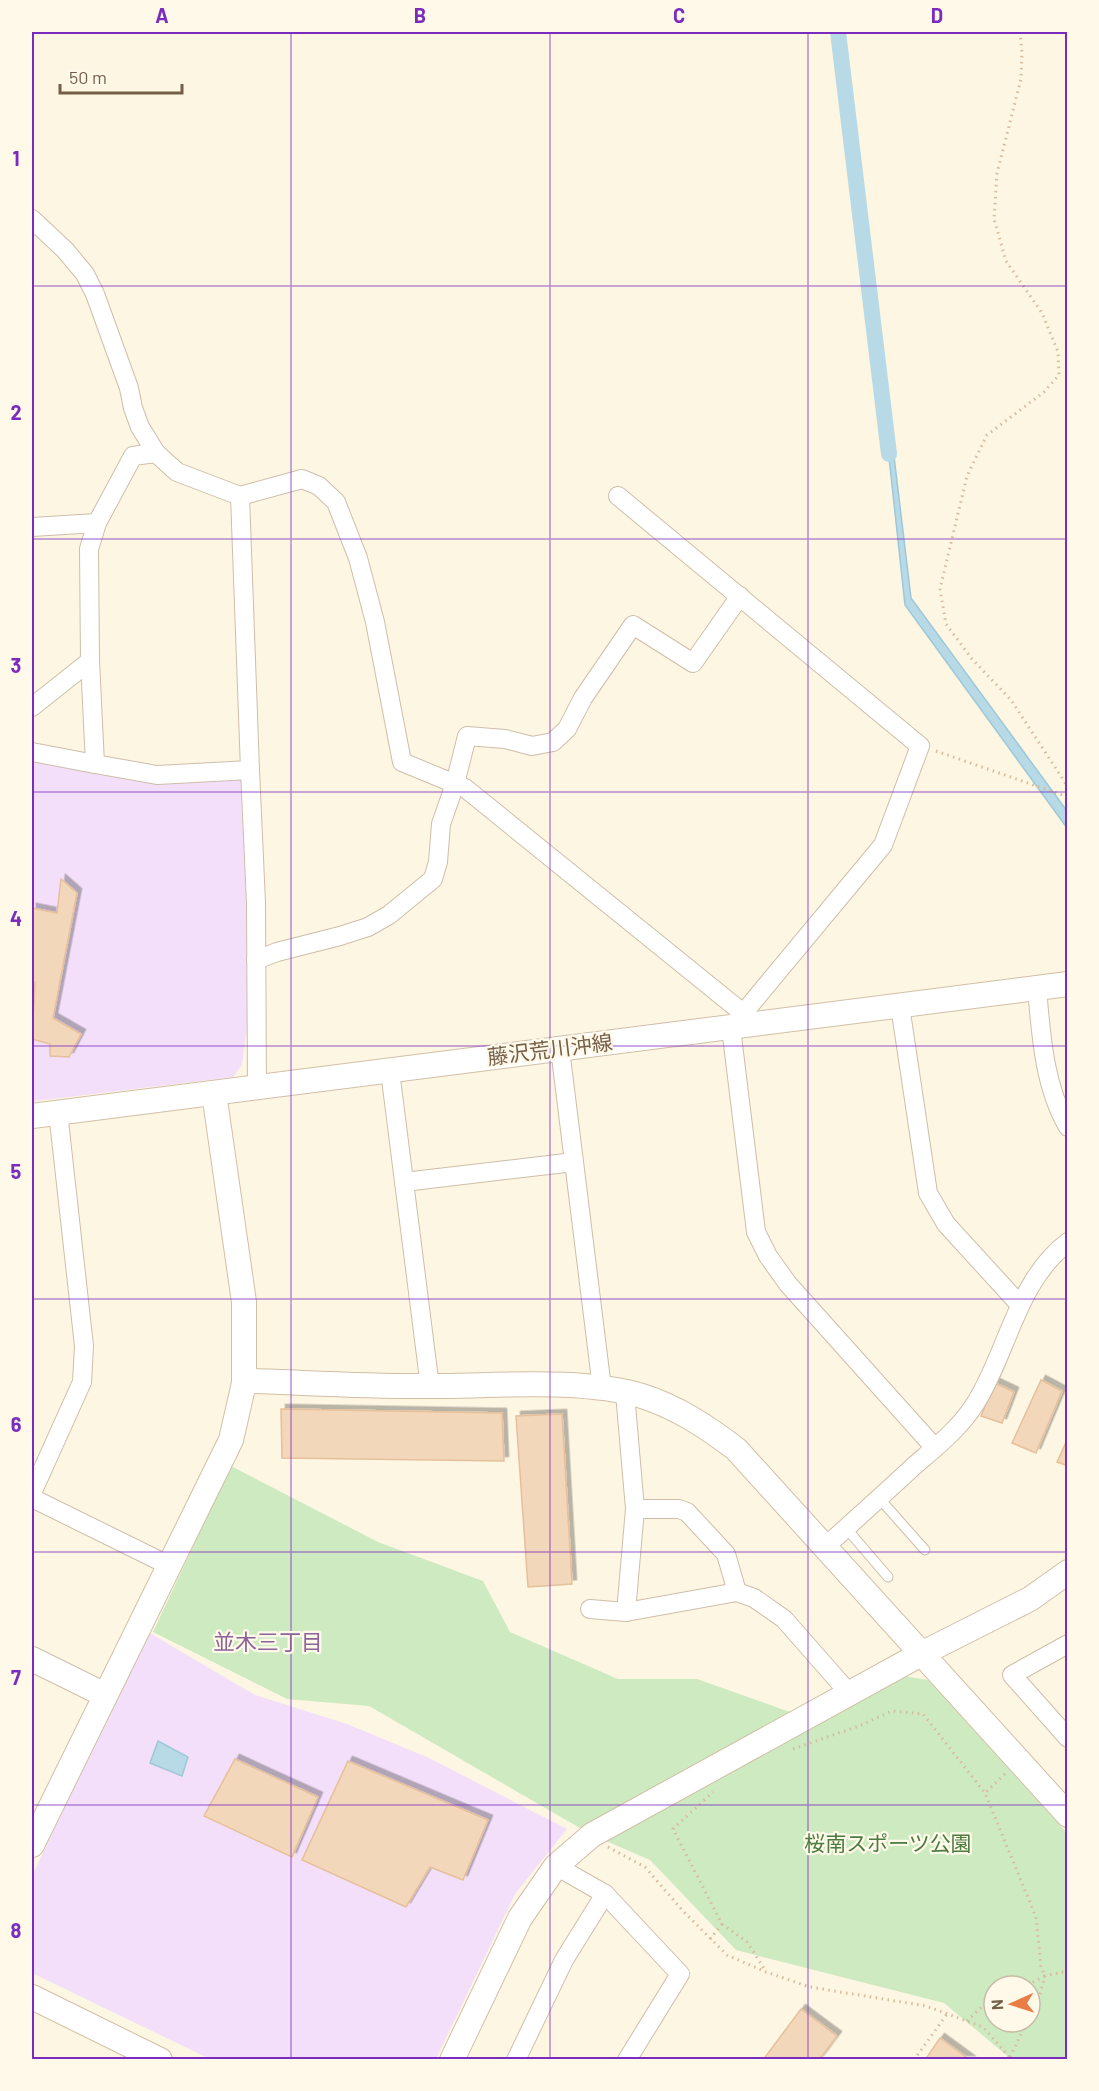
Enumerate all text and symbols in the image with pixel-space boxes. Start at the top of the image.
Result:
text: A [155,3,169,27]
text: B [414,3,426,27]
text: C [673,3,685,27]
text: D [931,3,943,27]
scale bar [60,57,182,95]
text: 50 m [69,66,107,88]
text: 1 [12,146,20,170]
text: 2 [10,400,22,424]
text: 3 [11,653,21,677]
text: 4 [10,906,22,930]
street label: 藤沢荒川沖線 [486,1028,614,1069]
text: 5 [11,1159,22,1183]
text: 6 [11,1412,22,1436]
district label: 並木三丁目 [213,1628,323,1654]
text: 7 [11,1665,21,1689]
park label: 桜南スポーツ公園 [804,1830,972,1855]
text: 8 [11,1918,22,1942]
north arrow [982,1974,1042,2034]
text: N [987,1999,1006,2011]

